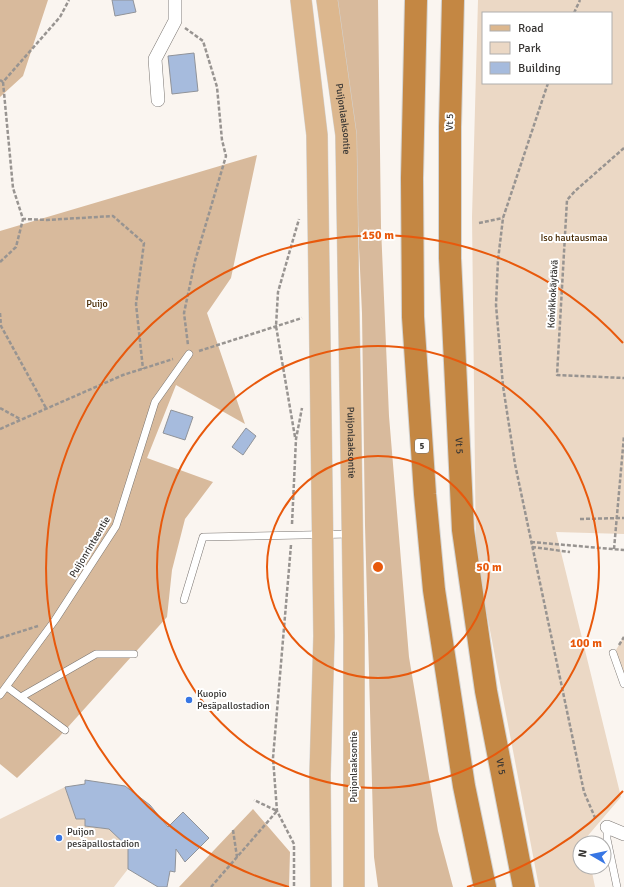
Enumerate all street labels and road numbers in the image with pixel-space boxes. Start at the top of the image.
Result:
street label: Puijonlaaksontie [333,83,352,155]
street label: Vt 5 [444,114,456,130]
street label: Koivikkokäytävä [545,259,561,329]
street label: Puijonlaaksontie [344,407,357,479]
street label: Vt 5 [453,437,465,454]
road number: 5 [415,439,429,453]
street label: Puijonrinteentie [67,514,113,580]
street label: Puijonlaaksontie [348,731,360,803]
street label: Vt 5 [493,757,508,776]

